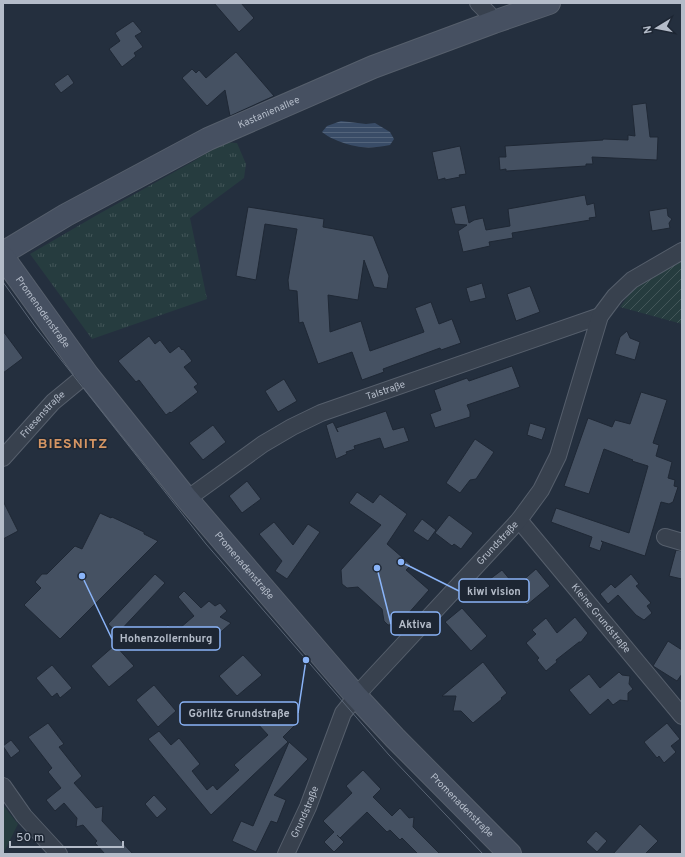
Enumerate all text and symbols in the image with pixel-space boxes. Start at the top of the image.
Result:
north arrow [637,8,677,48]
text: N [641,24,656,35]
street label: Kastanienallee [236,93,302,132]
street label: Promenadenstraße [12,274,73,351]
street label: Talstraße [364,378,407,403]
street label: Friesenstraße [17,388,68,441]
district label: BIESNITZ [38,436,108,453]
street label: Grundstraße [474,518,521,568]
street label: Promenadenstraße [212,529,277,602]
callout: kiwi vision [459,579,529,602]
street label: Kleine Grundstraße [568,581,633,656]
text: kiwi vision [467,585,521,599]
callout: Aktiva [391,612,440,635]
text: Aktiva [398,618,432,632]
callout: Hohenzollernburg [112,627,220,650]
text: Hohenzollernburg [120,632,212,646]
callout: Görlitz Grundstraße [180,702,298,725]
text: Görlitz Grundstraße [188,707,290,721]
street label: Promenadenstraße [427,771,497,840]
street label: Grundstraße [288,784,322,840]
scale bar [10,823,123,849]
text: 50 m [16,830,44,846]

